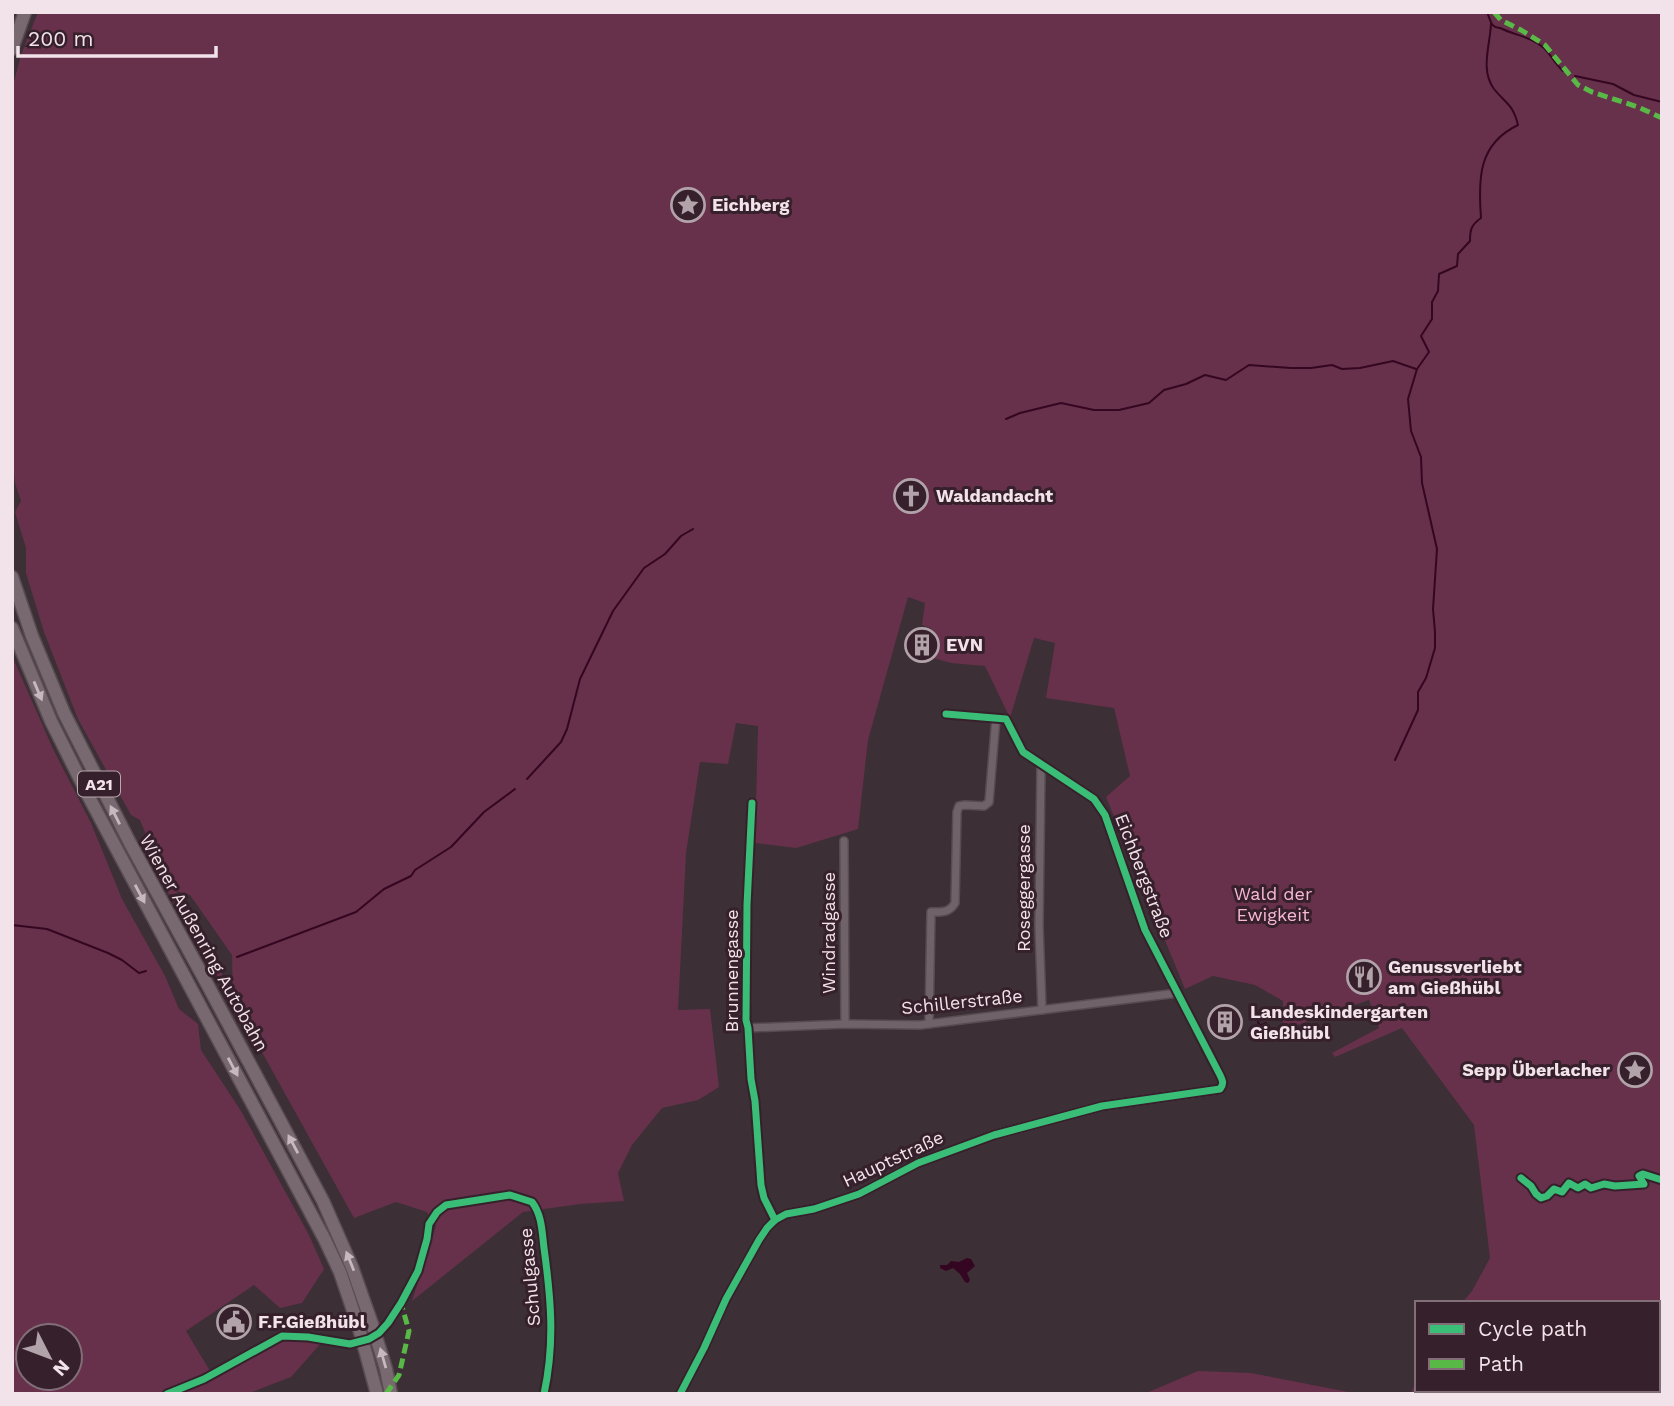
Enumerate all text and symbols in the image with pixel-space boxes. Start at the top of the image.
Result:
scale bar [18,14,215,58]
text: 200 m [28,26,94,51]
place icon: Eichberg [669,186,707,224]
place label: Eichberg [712,194,790,215]
church icon: Waldandacht [892,477,930,515]
place label: Waldandacht [936,485,1053,506]
building icon: EVN [903,626,941,664]
place label: EVN [946,634,983,655]
one-way arrow [32,681,44,701]
road number: A21 [78,772,120,796]
one-way arrow [110,805,121,825]
street label: Eichbergstraße [1111,811,1178,941]
street label: Roseggergasse [1013,824,1034,952]
street label: Wiener Außenring Autobahn [136,831,273,1055]
street label: Windradgasse [818,872,839,994]
park label: Wald der Ewigkeit [1234,883,1312,925]
one-way arrow [135,884,146,904]
street label: Brunnengasse [721,909,742,1033]
place label: Genussverliebt am Gießhübl [1388,956,1522,998]
restaurant icon: Genussverliebt am Gießhübl [1345,958,1383,996]
street label: Schillerstraße [900,985,1024,1018]
place label: Landeskindergarten Gießhübl [1250,1001,1428,1043]
building icon: Landeskindergarten Gießhübl [1206,1003,1244,1041]
place icon: Sepp Überlacher [1616,1051,1654,1089]
one-way arrow [227,1057,239,1077]
place label: Sepp Überlacher [1462,1059,1610,1080]
street label: Hauptstraße [839,1126,947,1191]
one-way arrow [287,1134,298,1154]
street label: Schulgasse [515,1227,544,1327]
one-way arrow [344,1251,355,1272]
legend [1415,1301,1660,1392]
public building icon: F.F.Gießhübl [215,1303,253,1341]
place label: F.F.Gießhübl [258,1311,366,1332]
text: Cycle path [1478,1316,1587,1341]
north arrow [14,1322,84,1392]
one-way arrow [377,1348,387,1369]
text: Path [1478,1351,1524,1376]
text: N [48,1355,75,1381]

